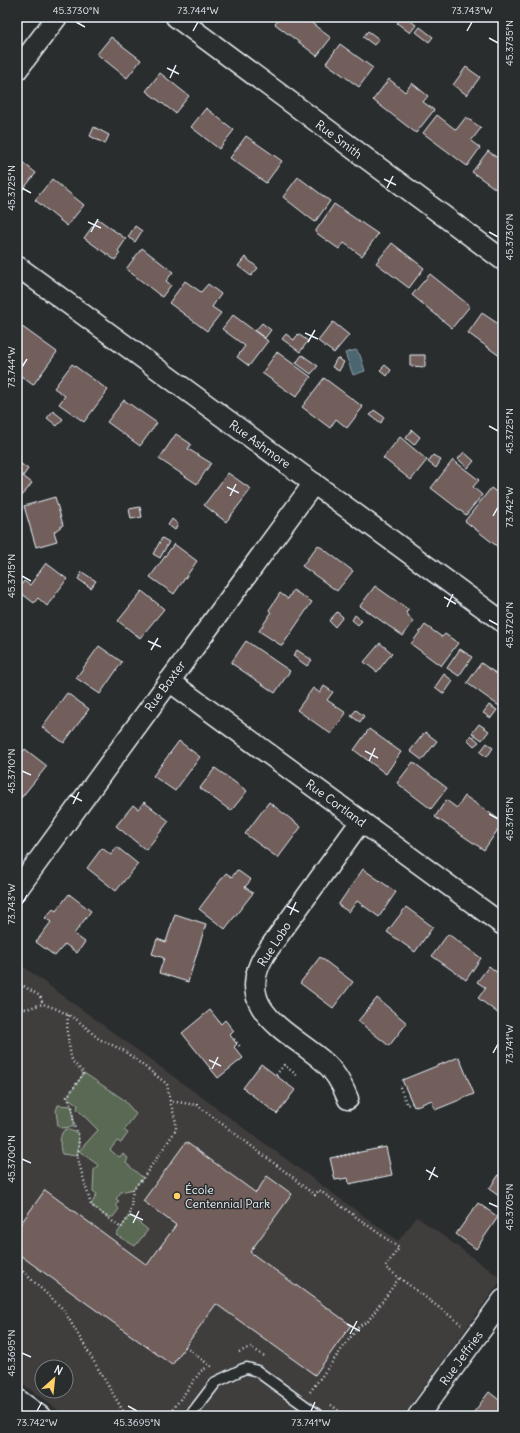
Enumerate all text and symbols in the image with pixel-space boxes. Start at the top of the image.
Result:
text: 45.3730°N [53,4,99,17]
text: 73.744°W [177,4,219,17]
text: 73.743°W [451,4,493,17]
text: 45.3735°N [503,20,516,66]
street label: Rue Smith [313,117,365,161]
text: 45.3725°N [5,165,18,211]
text: 45.3730°N [503,214,516,260]
text: 73.744°W [5,346,18,388]
text: 45.3725°N [503,408,516,454]
street label: Rue Ashmore [226,417,294,471]
text: 73.742°W [503,486,516,528]
text: 45.3715°N [5,554,18,598]
text: 45.3720°N [503,602,516,648]
street label: Rue Baxter [141,657,189,715]
text: 45.3710°N [5,749,18,793]
street label: Rue Cortland [303,776,369,830]
text: 45.3715°N [503,797,516,841]
text: 73.743°W [5,883,18,925]
street label: Rue Lobo [254,919,294,969]
text: 73.741°W [503,1024,516,1064]
text: 45.3700°N [5,1135,18,1183]
place label: École Centennial Park [185,1182,270,1211]
text: 45.3705°N [503,1184,516,1230]
marker: École Centennial Park [172,1191,182,1201]
street label: Rue Jeffries [436,1328,486,1388]
text: 45.3695°N [5,1330,18,1376]
north arrow [34,1359,74,1399]
text: N [52,1362,65,1378]
text: 73.742°W [16,1416,58,1429]
text: 45.3695°N [114,1416,160,1429]
text: 73.741°W [291,1416,331,1429]

